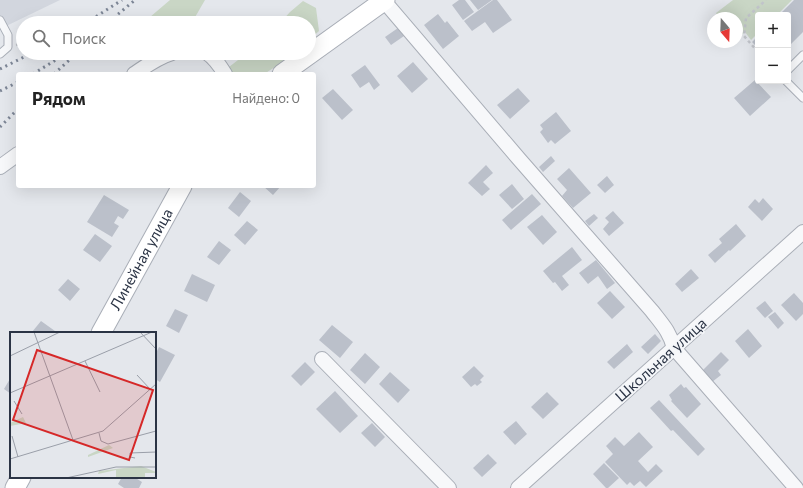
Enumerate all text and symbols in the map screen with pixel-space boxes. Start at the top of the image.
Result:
north arrow [707,12,743,48]
map controls [755,12,791,84]
button: + [755,12,791,48]
search box [16,16,316,60]
icon: search [30,27,52,49]
text: Поиск [62,29,106,47]
button: − [755,48,791,84]
text: Рядом [32,88,86,109]
text: Найдено: 0 [232,90,300,106]
street label: Линейная улица [105,205,176,313]
street label: Школьная улица [611,314,710,405]
inset map [10,332,156,478]

